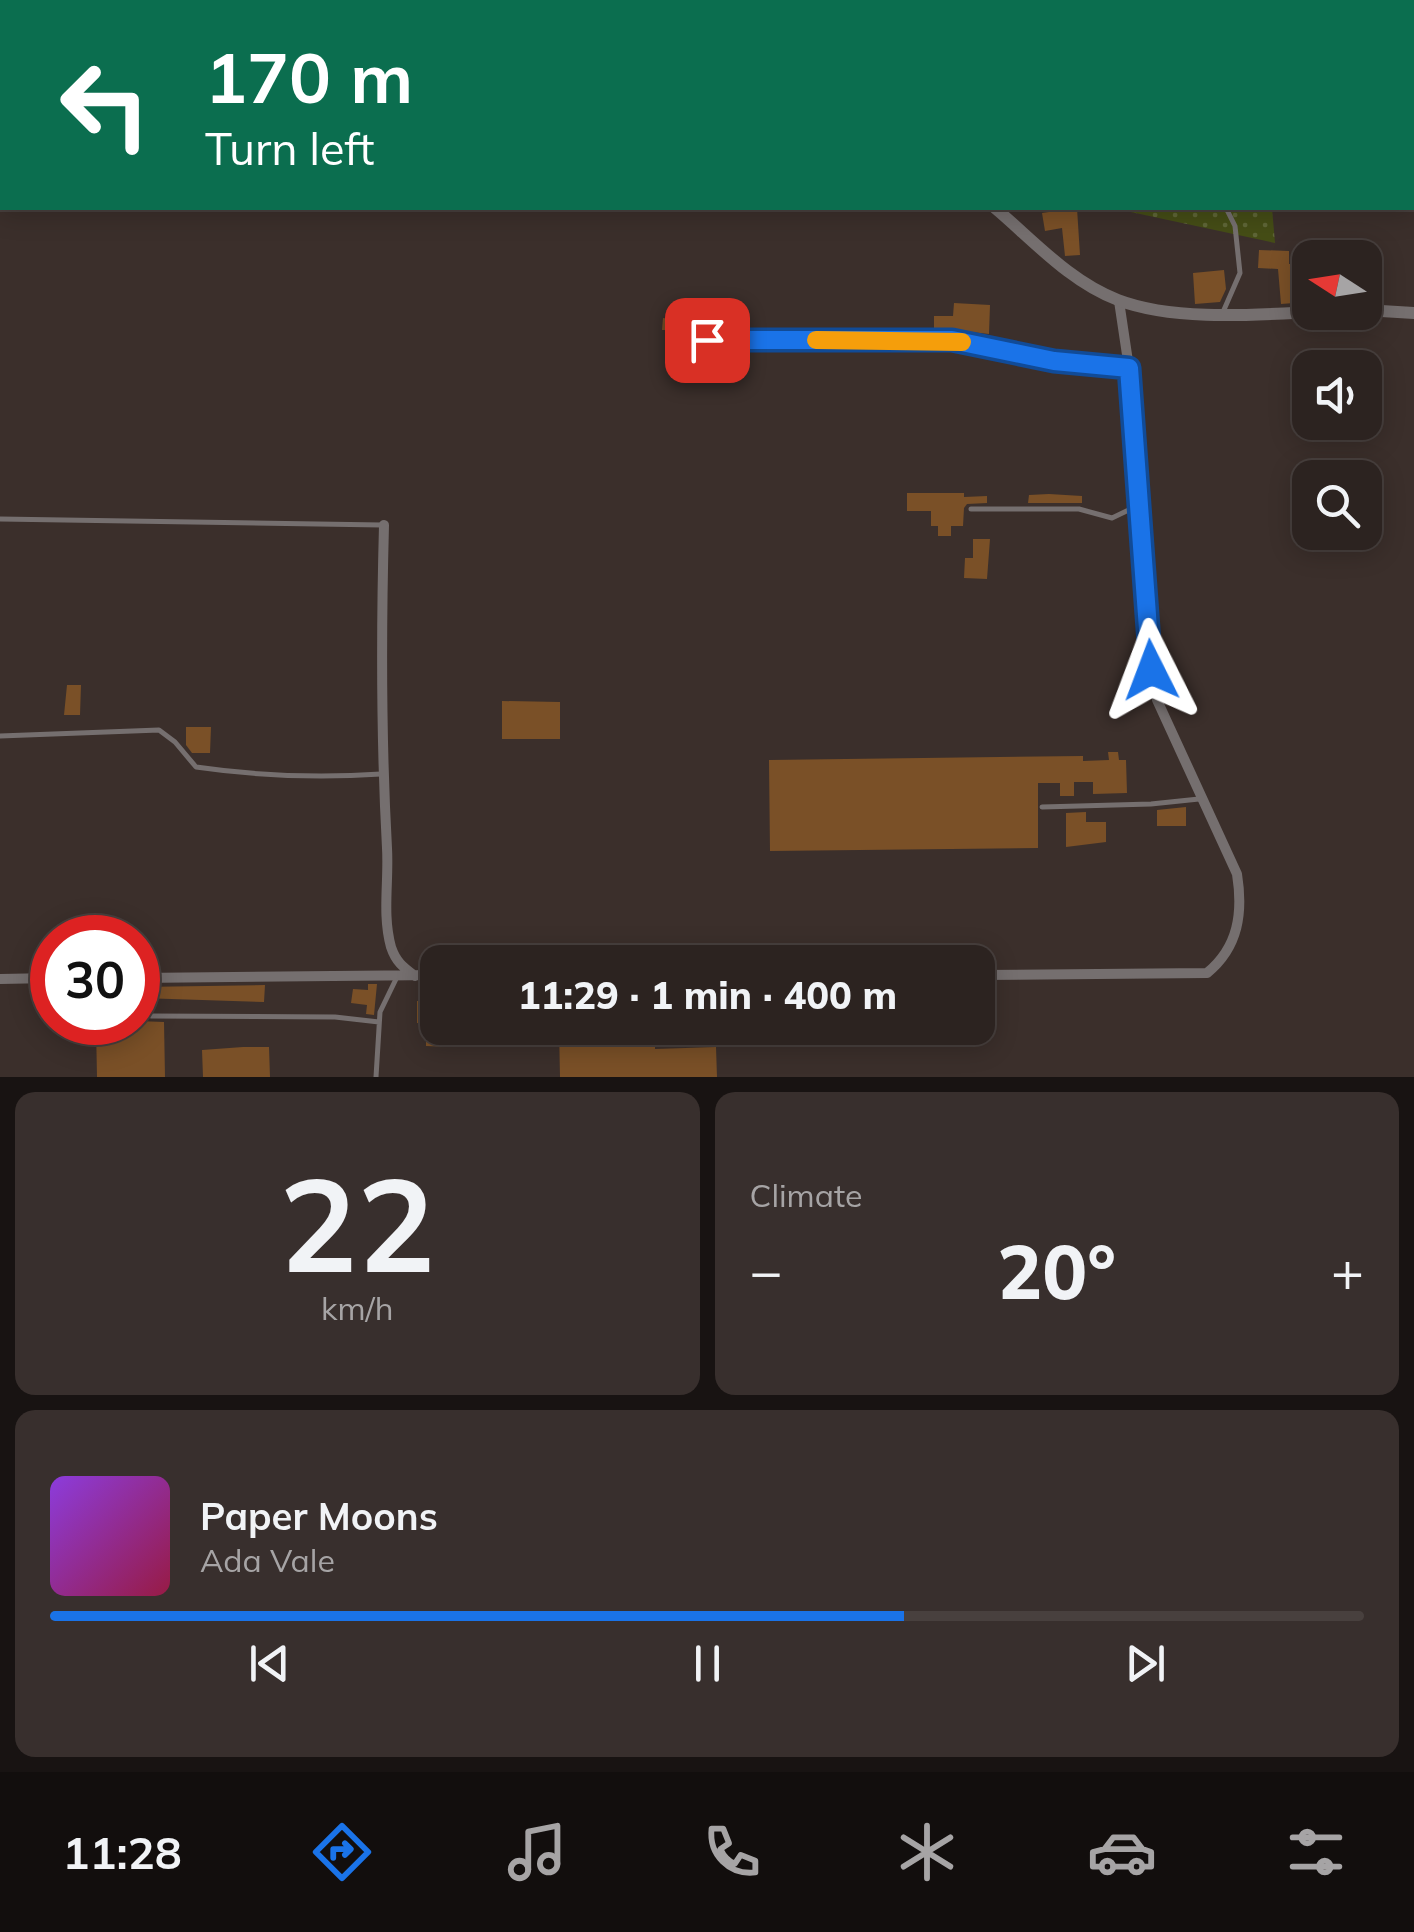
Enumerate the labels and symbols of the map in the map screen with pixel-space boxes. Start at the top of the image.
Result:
north arrow [1292,240,1382,330]
pin [665,298,750,383]
position arrow [1099,618,1203,722]
speed limit sign: 30 [30,915,160,1045]

